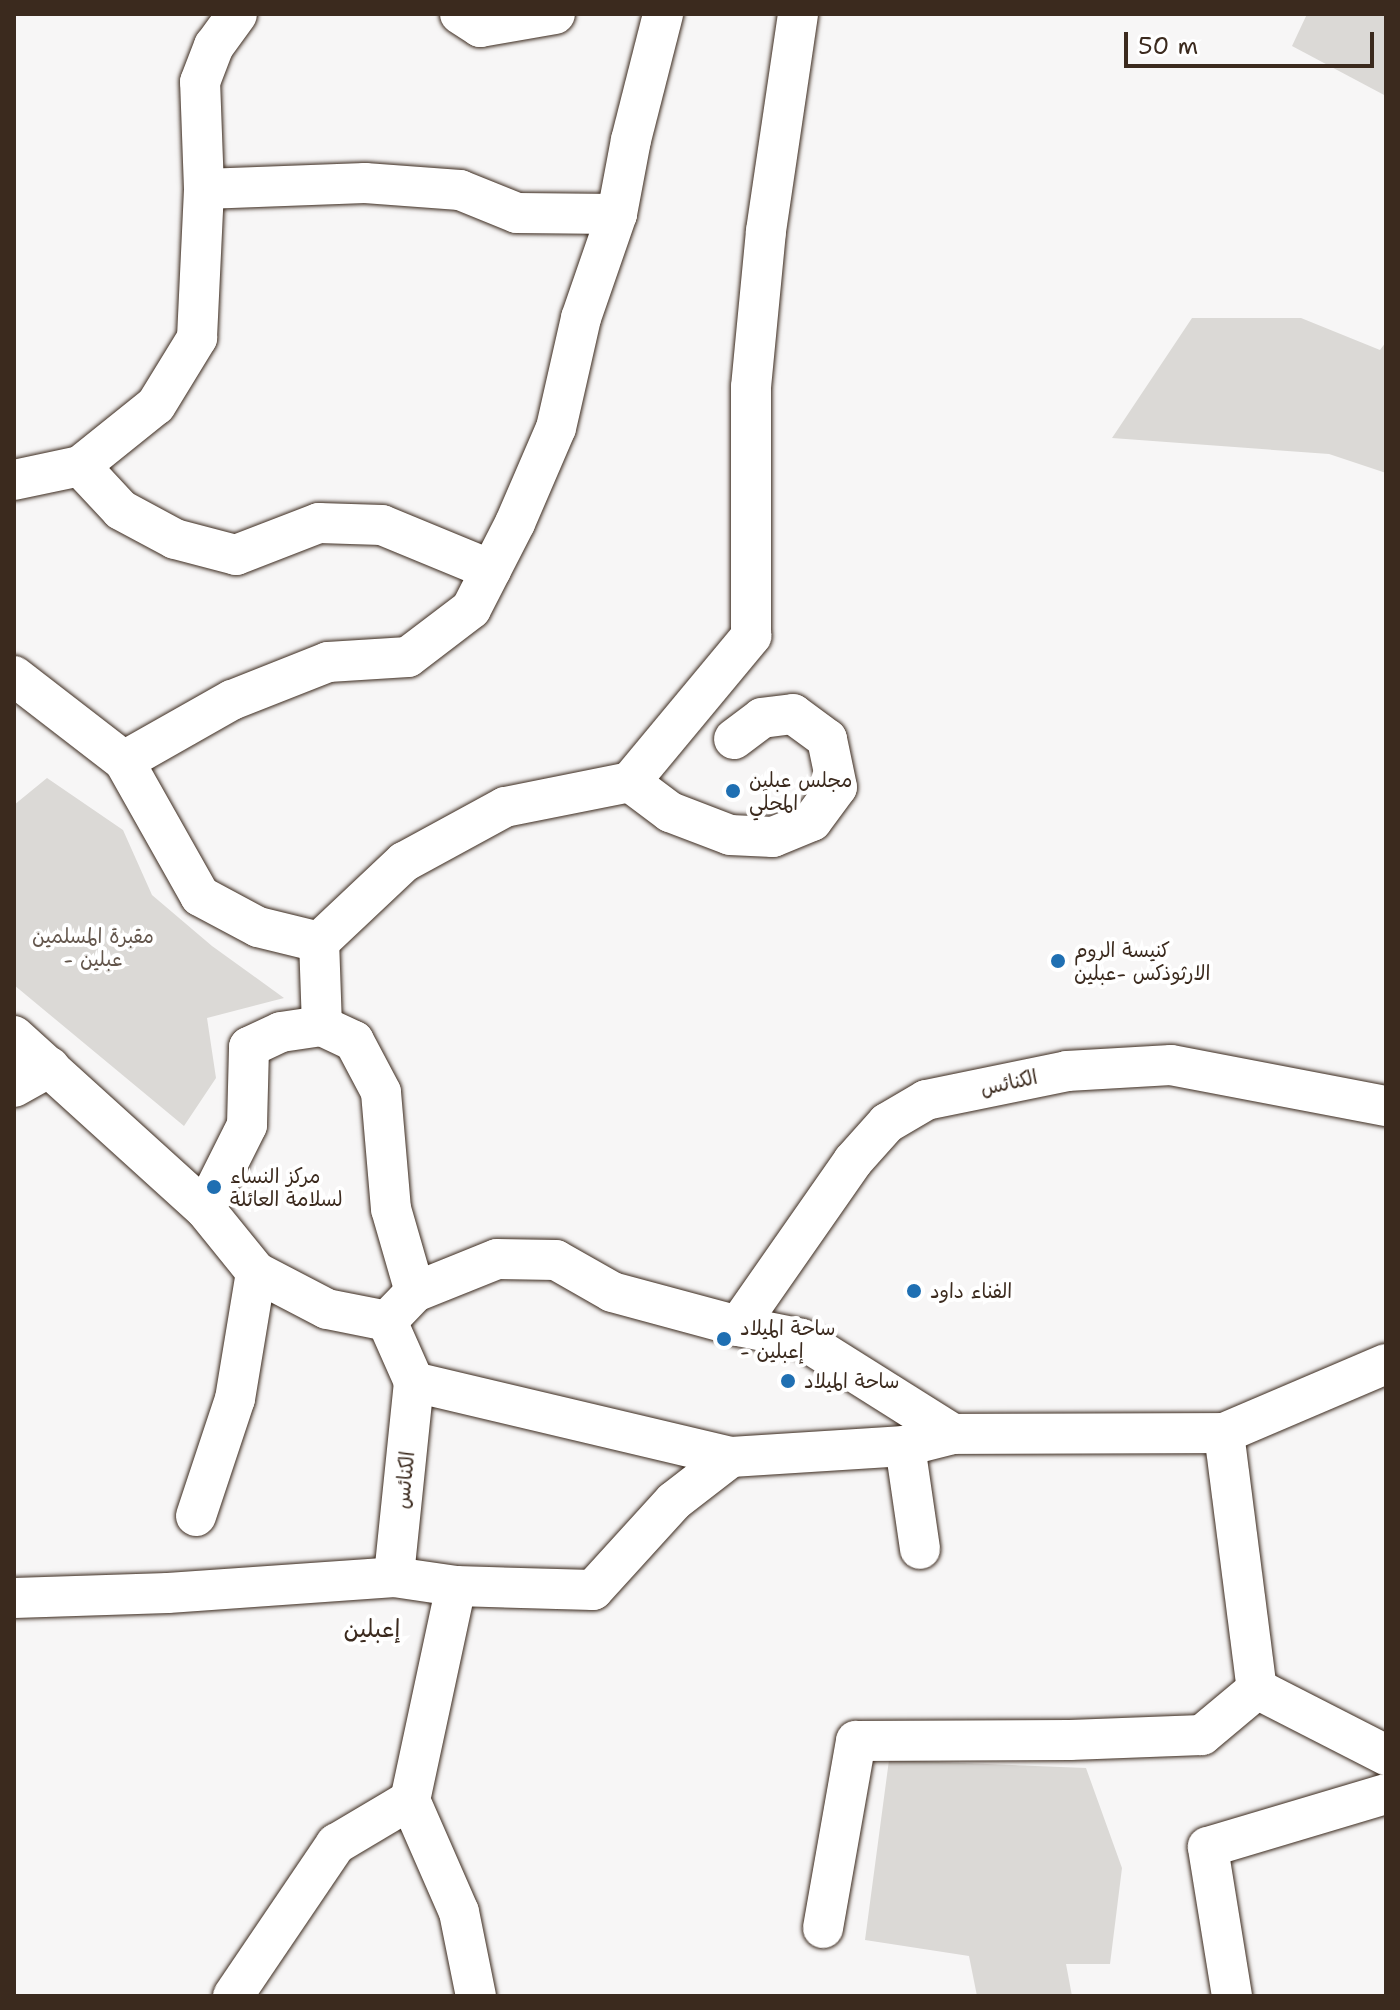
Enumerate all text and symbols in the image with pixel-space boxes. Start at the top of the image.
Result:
scale bar [1128,16,1378,66]
text: 50 m [1138,30,1198,62]
place label: مجلس عبلين المحلي [749,768,852,815]
marker: مجلس عبلين المحلي [724,782,742,800]
park label: مقبرة المسلمين - عبلين [32,925,154,972]
place label: كنيسة الروم الارثوذكس -عبلين [1074,938,1210,985]
marker: كنيسة الروم الارثوذكس -عبلين [1049,952,1067,970]
street label: الكنائس [978,1065,1040,1101]
place label: مركز النساء لسلامة العائلة [230,1164,343,1211]
marker: مركز النساء لسلامة العائلة [205,1178,223,1196]
place label: الفناء داود [930,1279,1012,1303]
marker: الفناء داود [905,1282,923,1300]
place label: ساحة الميلاد - إعبلين [740,1316,835,1363]
marker: ساحة الميلاد - إعبلين [715,1330,733,1348]
place label: ساحة الميلاد [804,1369,899,1393]
marker: ساحة الميلاد [779,1372,797,1390]
street label: الكنائس [390,1450,420,1510]
district label: إعبلين [344,1616,400,1644]

